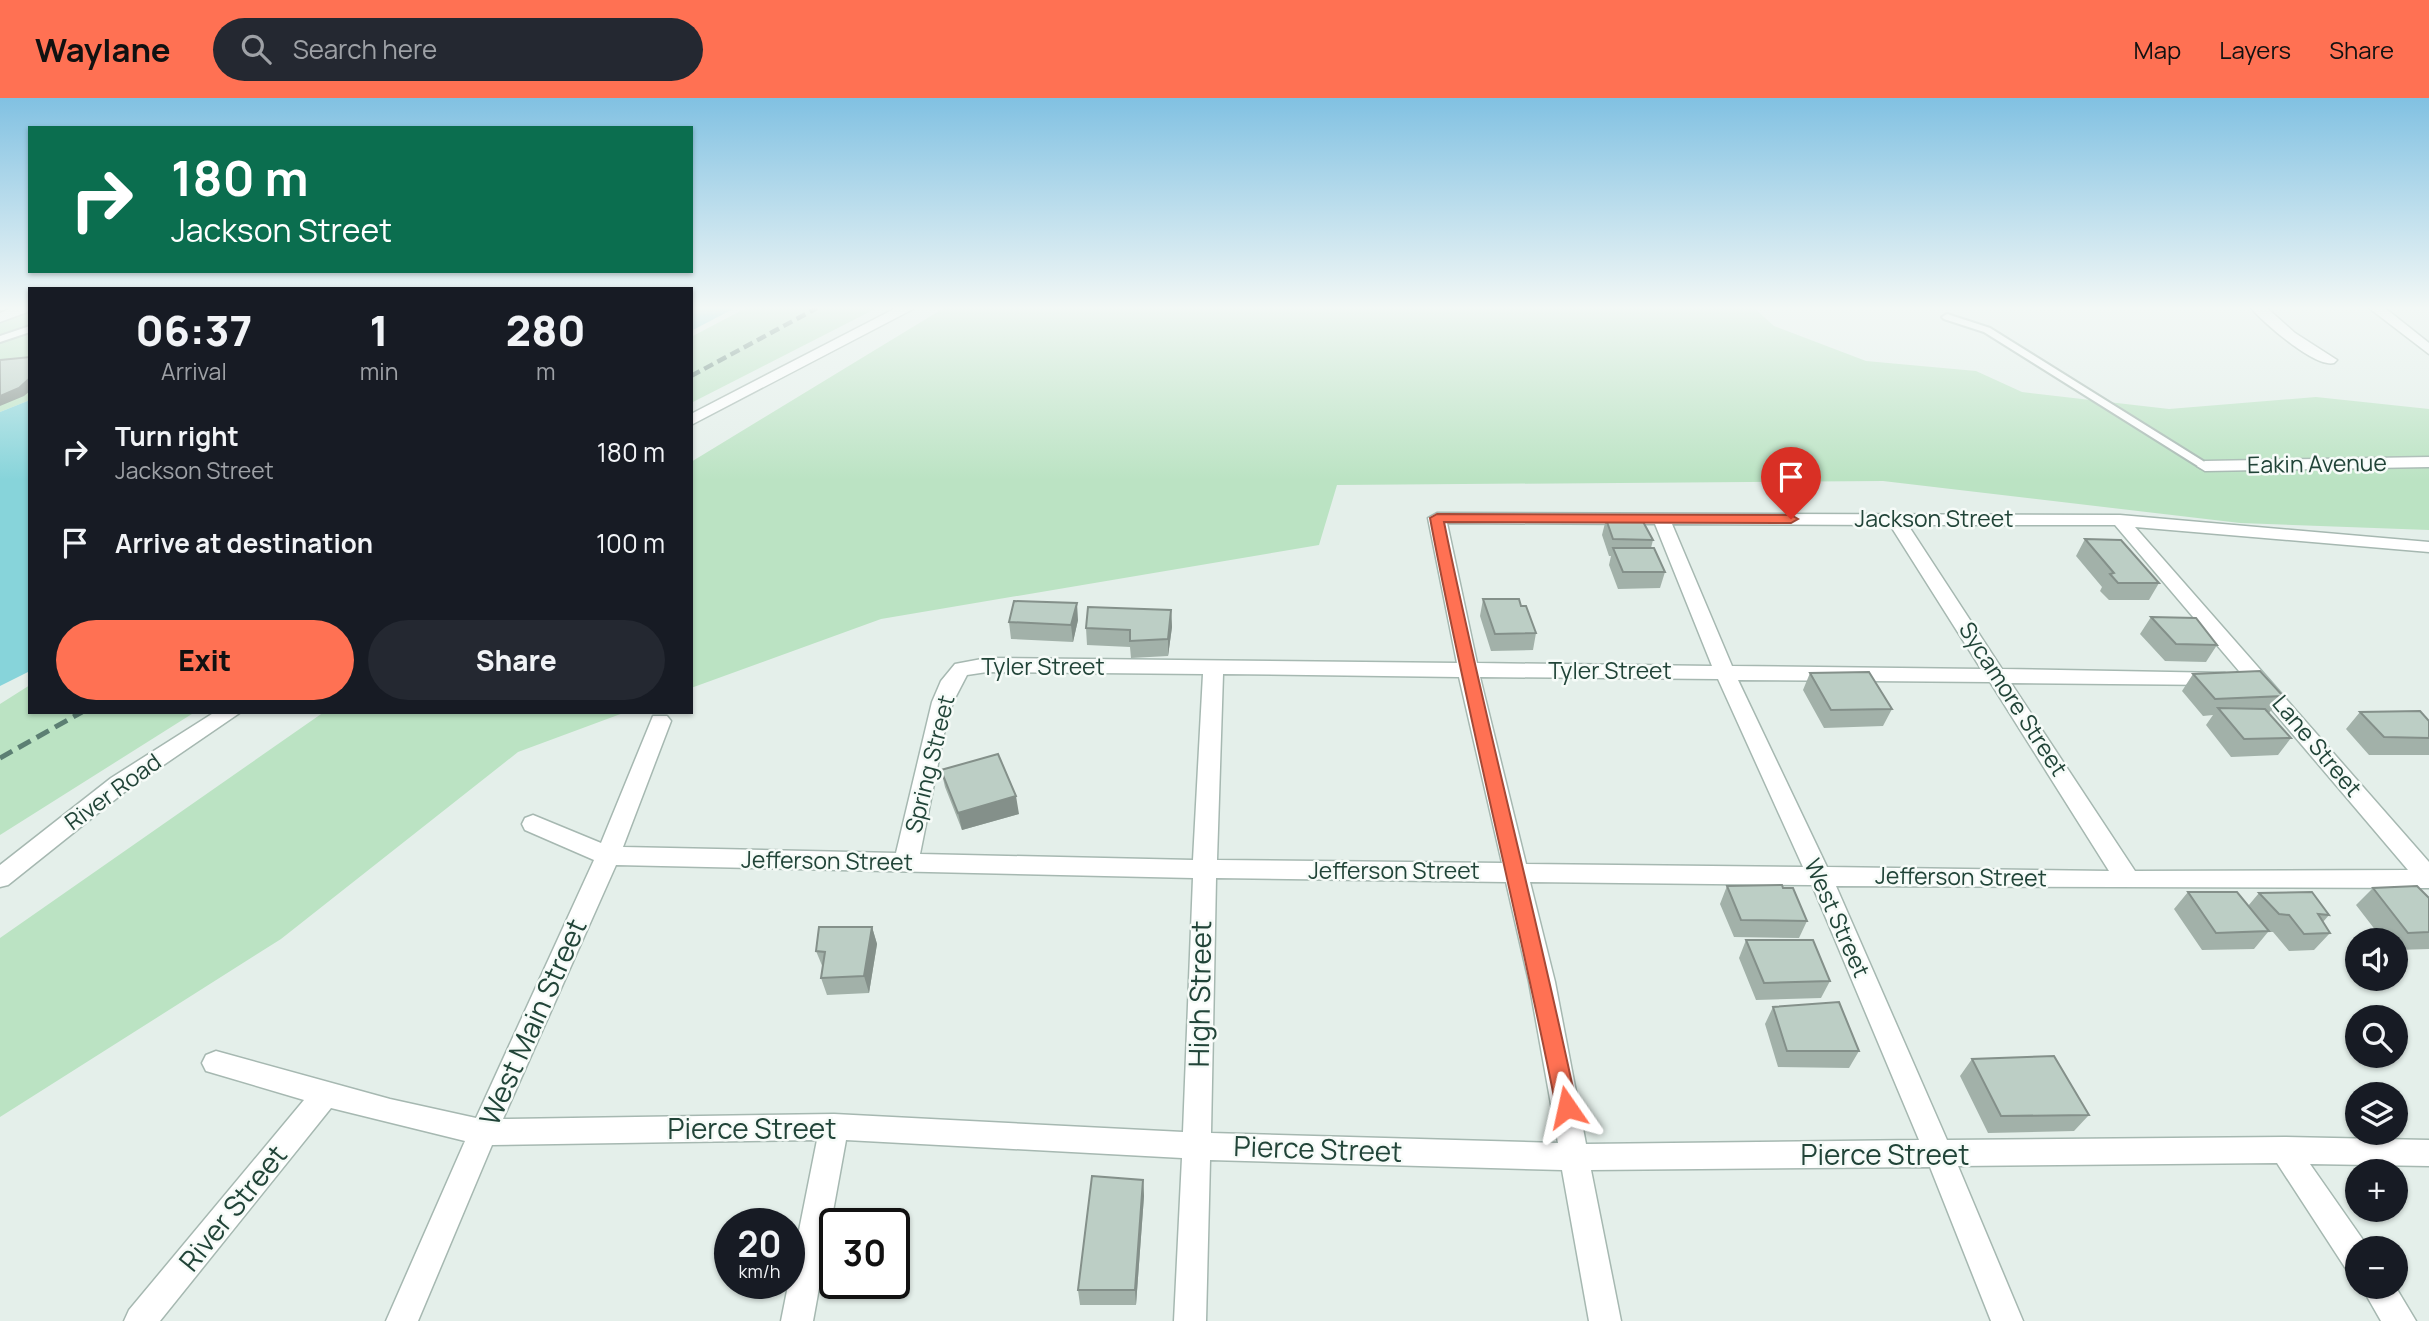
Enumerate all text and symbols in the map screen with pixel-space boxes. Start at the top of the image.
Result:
search box [213,18,703,81]
text: Waylane [35,27,171,72]
icon: search [237,30,275,68]
text: Search here [293,31,437,67]
text: Map [2134,33,2181,66]
text: Layers [2219,33,2291,66]
text: Share [2329,33,2394,66]
text: 180 m [171,144,309,211]
icon: right [56,154,147,245]
text: Jackson Street [171,208,392,252]
text: 06:37 [135,301,252,359]
text: 1 [370,301,389,359]
text: 280 [506,301,586,359]
text: Arrival [161,355,227,387]
text: min [360,355,398,387]
text: m [536,355,555,387]
text: Turn right [115,418,239,454]
icon: right [56,433,94,471]
text: 180 m [597,434,665,470]
street label: Eakin Avenue [2247,446,2387,480]
pin [1761,447,1821,519]
text: Jackson Street [115,454,274,486]
icon: arrive [1772,458,1810,496]
street label: Jackson Street [1855,502,2013,534]
icon: arrive [56,524,94,562]
text: Arrive at destination [115,525,373,561]
text: 100 m [596,525,665,561]
street label: Sycamore Street [1952,615,2076,782]
button: Exit [56,620,354,700]
button: Share [368,620,665,700]
street label: Tyler Street [981,650,1105,682]
street label: Tyler Street [1548,654,1672,686]
street label: Lane Street [2266,688,2370,803]
street label: Spring Street [896,692,962,836]
street label: River Road [58,745,167,837]
street label: Jefferson Street [741,843,913,877]
street label: West Street [1797,853,1878,982]
street label: Jefferson Street [1308,854,1480,886]
street label: Jefferson Street [1875,859,2047,893]
street label: West Main Street [469,912,595,1131]
street label: High Street [1179,920,1219,1068]
map controls [2345,928,2408,1299]
button: sound [2345,928,2408,991]
button: search [2345,1005,2408,1068]
position arrow [1530,1070,1604,1144]
button: layers [2345,1082,2408,1145]
street label: Pierce Street [668,1109,836,1147]
street label: Pierce Street [1233,1126,1403,1170]
street label: Pierce Street [1801,1135,1969,1173]
street label: River Street [170,1136,295,1278]
button: + [2345,1159,2408,1222]
speed limit sign: 30 [819,1208,910,1299]
text: 20 [738,1220,781,1268]
button: − [2345,1236,2408,1299]
text: km/h [739,1259,780,1283]

